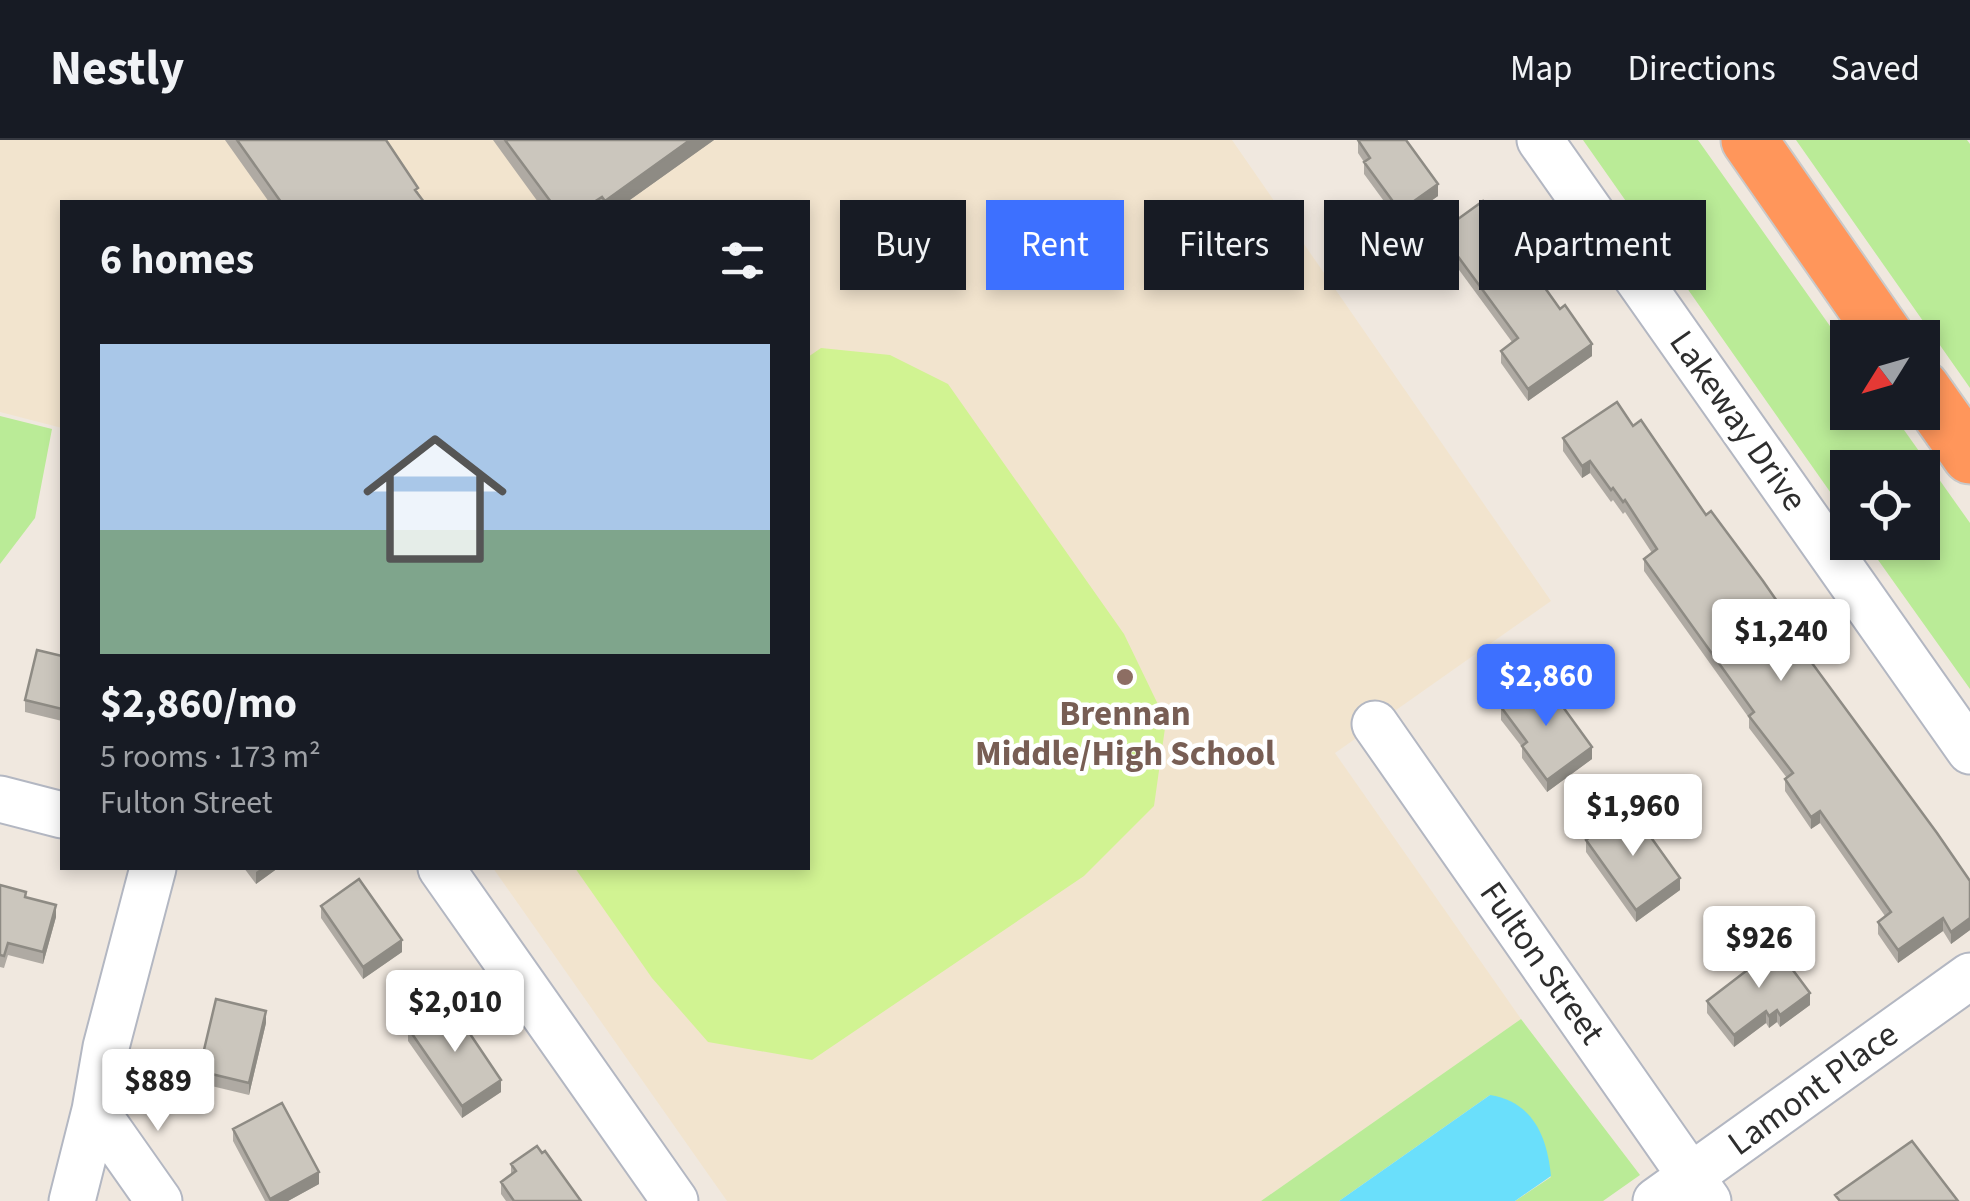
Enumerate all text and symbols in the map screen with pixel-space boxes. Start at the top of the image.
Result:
text: Nestly [50,35,184,103]
text: Map [1510,44,1573,94]
text: Directions [1628,44,1776,94]
text: Saved [1831,44,1920,94]
chip: Buy [840,200,966,290]
chip: Rent [986,200,1124,290]
chip: Filters [1144,200,1304,290]
chip: New [1324,200,1459,290]
chip: Apartment [1479,200,1706,290]
text: 6 homes [100,230,254,290]
icon: filters [715,233,770,288]
street label: Lakeway Drive [1657,320,1819,522]
north arrow [1830,320,1940,430]
map controls [1830,320,1940,560]
icon: home [345,409,525,589]
button: locate [1830,450,1940,560]
pin: $1,240 [1700,599,1862,684]
text: $1,240 [1734,608,1828,654]
pin: $2,860 [1465,644,1627,729]
text: $2,860 [1499,653,1593,699]
marker: Brennan Middle/High School [1114,666,1136,688]
text: $2,860/mo [100,674,297,734]
place label: Brennan Middle/High School [975,689,1275,779]
text: 5 rooms · 173 m² [100,734,321,780]
pin: $1,960 [1552,774,1714,859]
text: Fulton Street [100,780,273,826]
text: $1,960 [1586,783,1680,829]
street label: Fulton Street [1467,871,1617,1055]
pin: $926 [1700,906,1818,991]
text: $926 [1725,915,1793,961]
pin: $2,010 [374,970,536,1055]
text: $2,010 [408,979,502,1025]
street label: Lamont Place [1718,1010,1908,1168]
pin: $889 [99,1049,217,1134]
text: $889 [124,1058,192,1104]

